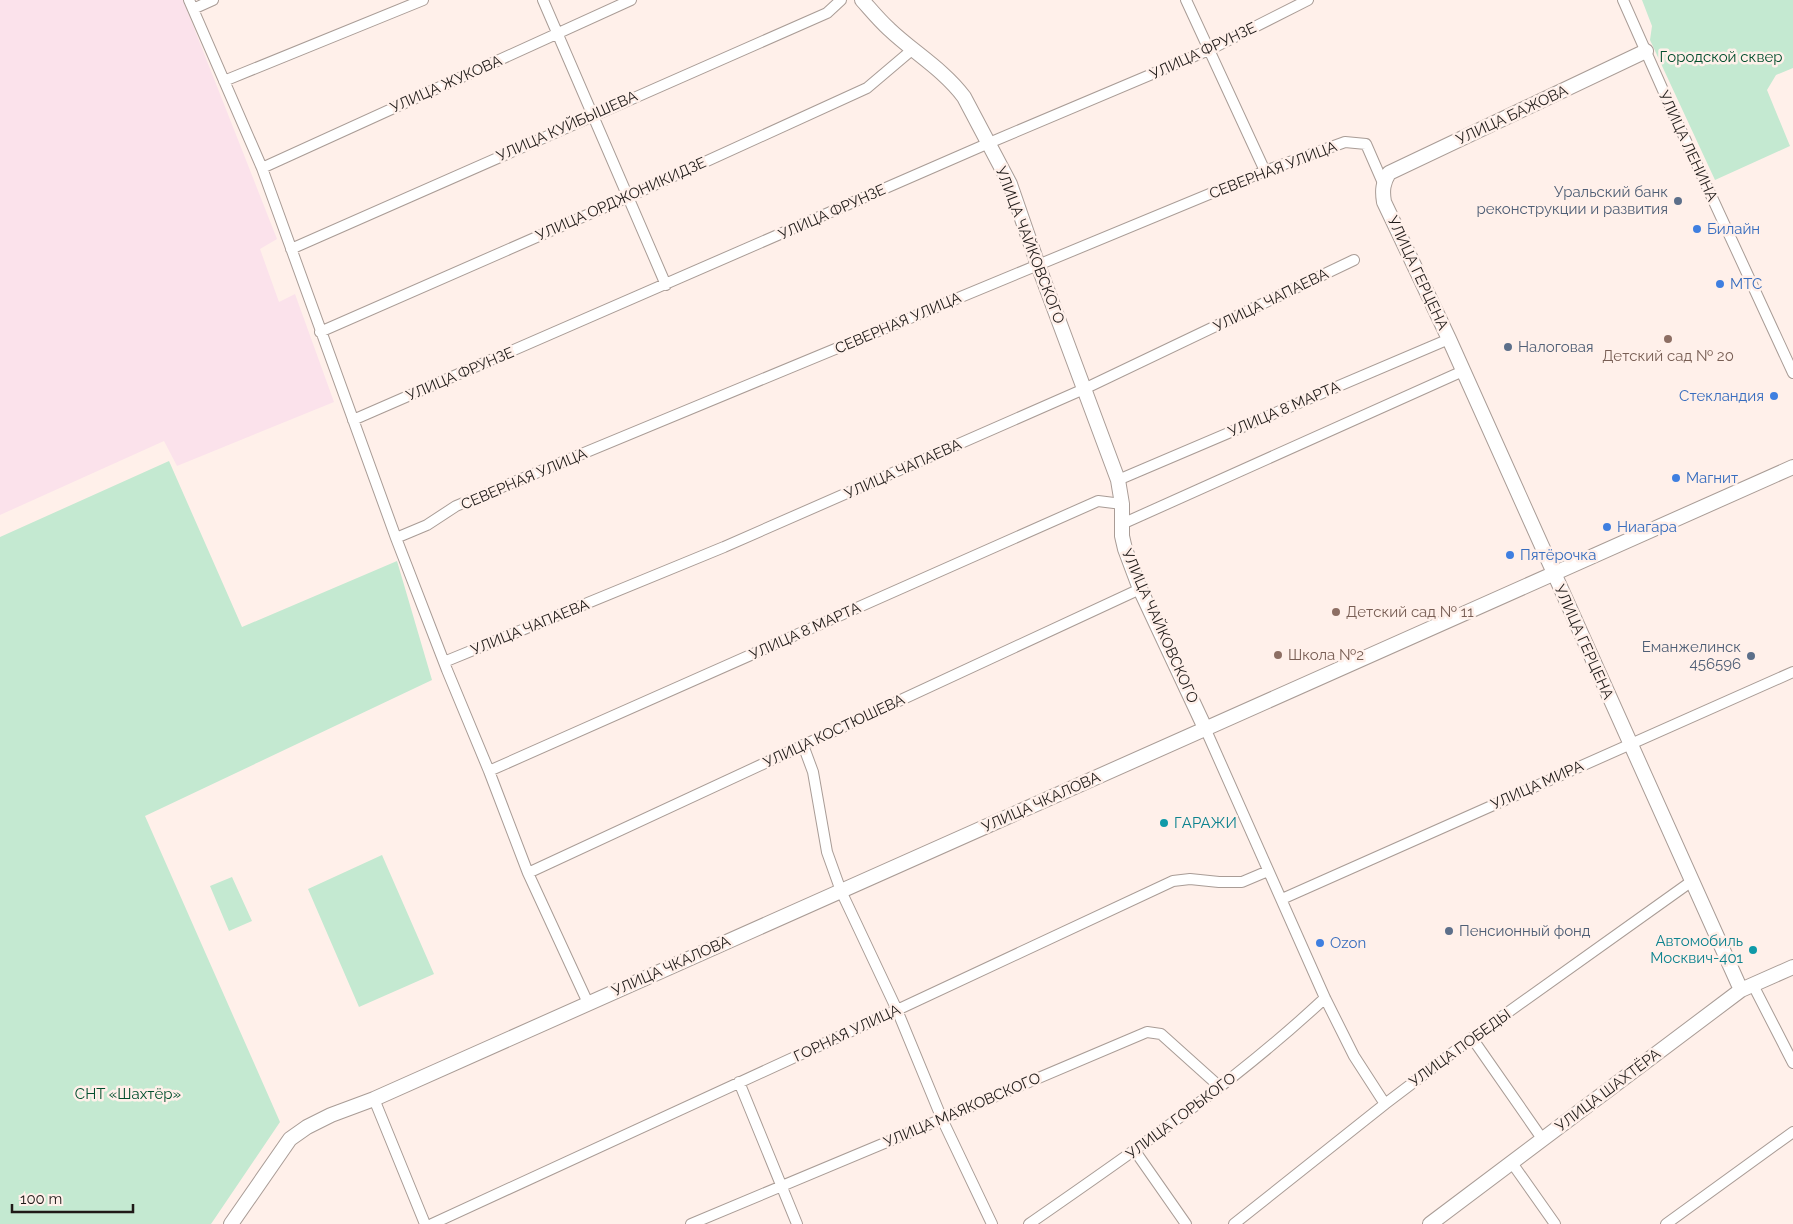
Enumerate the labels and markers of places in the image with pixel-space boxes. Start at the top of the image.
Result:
place label: Уральский банк реконструкции и развития [1476,183,1668,218]
marker: Уральский банк реконструкции и развития [1672,195,1684,207]
place label: Билайн [1707,220,1760,238]
marker: Билайн [1691,223,1703,235]
place label: МТС [1730,275,1762,293]
marker: МТС [1714,278,1726,290]
marker: Детский сад № 20 [1662,333,1674,345]
place label: Налоговая [1518,338,1594,356]
marker: Налоговая [1502,341,1514,353]
place label: Детский сад № 20 [1602,347,1734,365]
place label: Стекландия [1679,387,1764,405]
marker: Стекландия [1768,390,1780,402]
place label: Магнит [1686,469,1738,487]
marker: Магнит [1670,472,1682,484]
place label: Ниагара [1617,518,1677,536]
marker: Ниагара [1601,521,1613,533]
place label: Пятёрочка [1520,546,1596,564]
marker: Пятёрочка [1504,549,1516,561]
place label: Детский сад № 11 [1346,603,1474,621]
marker: Детский сад № 11 [1330,606,1342,618]
place label: Еманжелинск 456596 [1642,638,1741,673]
place label: Школа №2 [1288,646,1364,664]
marker: Школа №2 [1272,649,1284,661]
marker: Еманжелинск 456596 [1745,650,1757,662]
place label: ГАРАЖИ [1174,814,1237,832]
marker: ГАРАЖИ [1158,817,1170,829]
place label: Пенсионный фонд [1459,922,1591,940]
marker: Пенсионный фонд [1443,925,1455,937]
place label: Автомобиль Москвич-401 [1650,932,1744,967]
place label: Ozon [1330,934,1366,952]
marker: Ozon [1314,937,1326,949]
marker: Автомобиль Москвич-401 [1747,944,1759,956]

